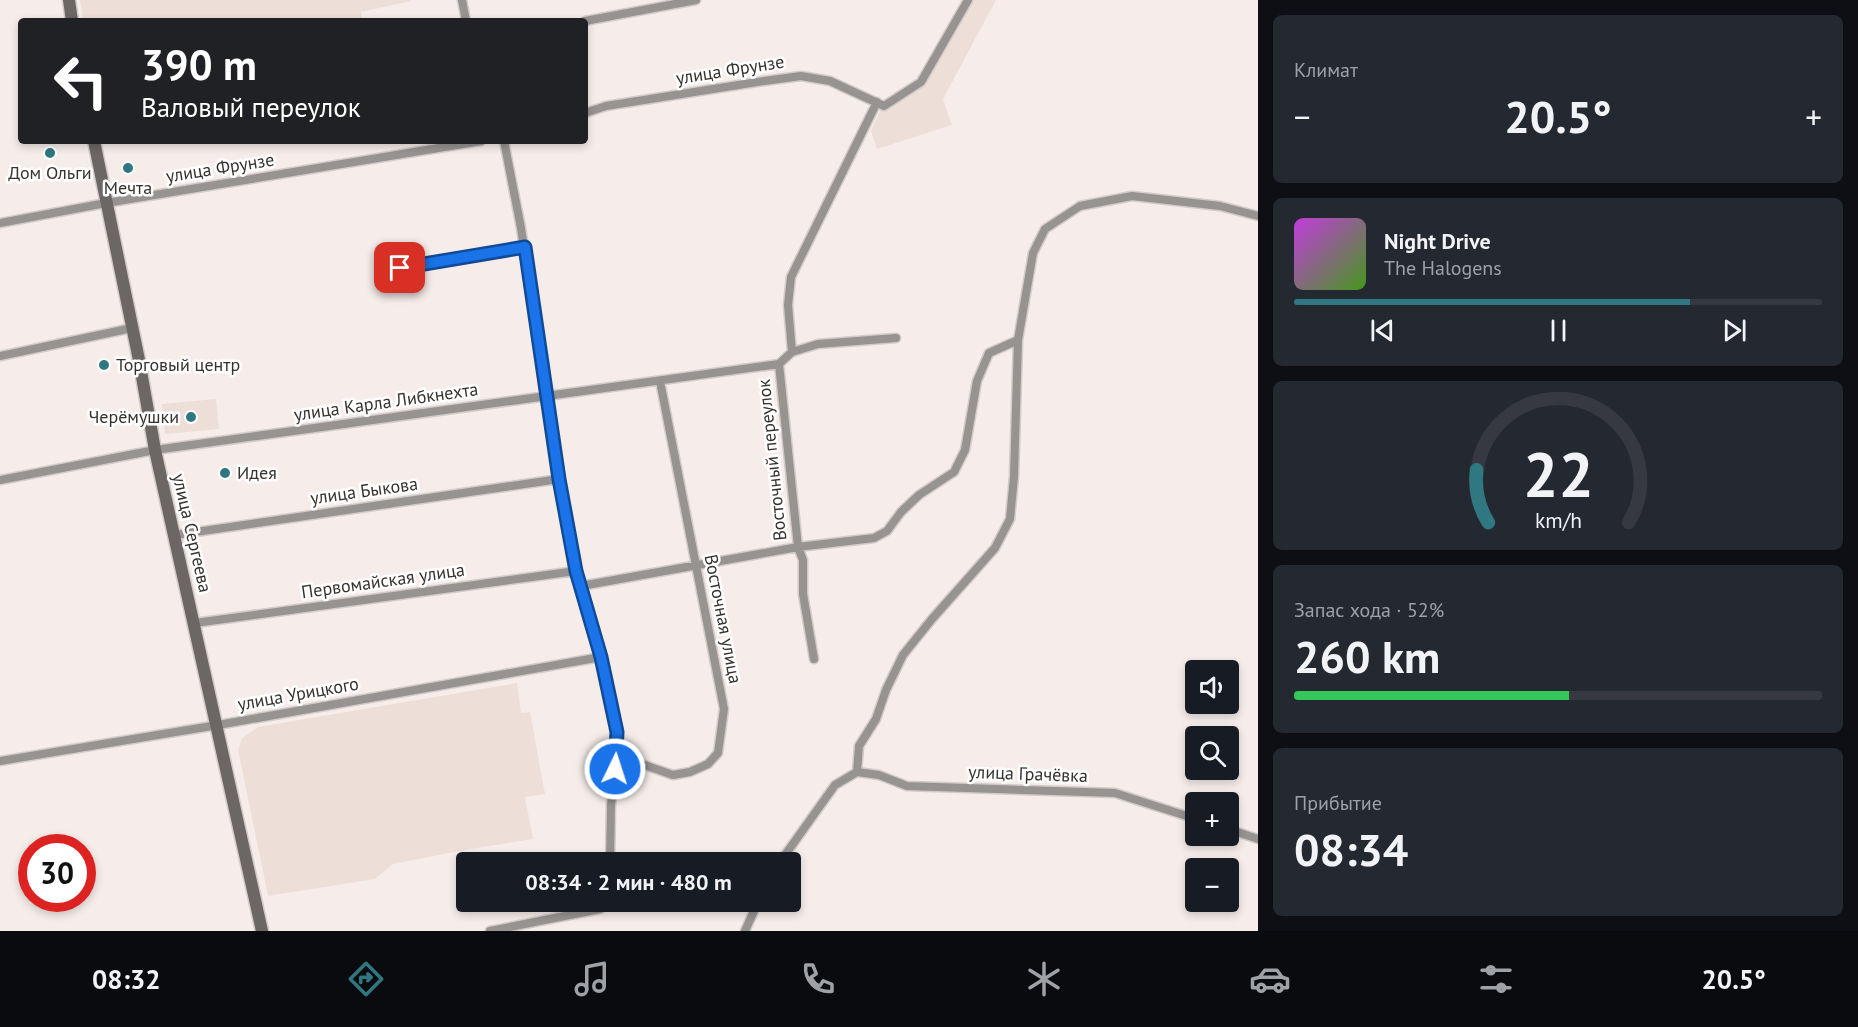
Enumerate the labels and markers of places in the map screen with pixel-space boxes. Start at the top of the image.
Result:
marker: Дом Ольги [43,146,57,160]
place label: Дом Ольги [8,161,92,184]
marker: Мечта [121,161,135,175]
place label: Мечта [104,176,152,199]
pin [374,242,425,293]
place label: Торговый центр [116,353,240,376]
marker: Торговый центр [97,358,111,372]
place label: Черёмушки [88,405,179,428]
marker: Черёмушки [184,410,198,424]
place label: Идея [237,461,277,484]
marker: Идея [218,466,232,480]

